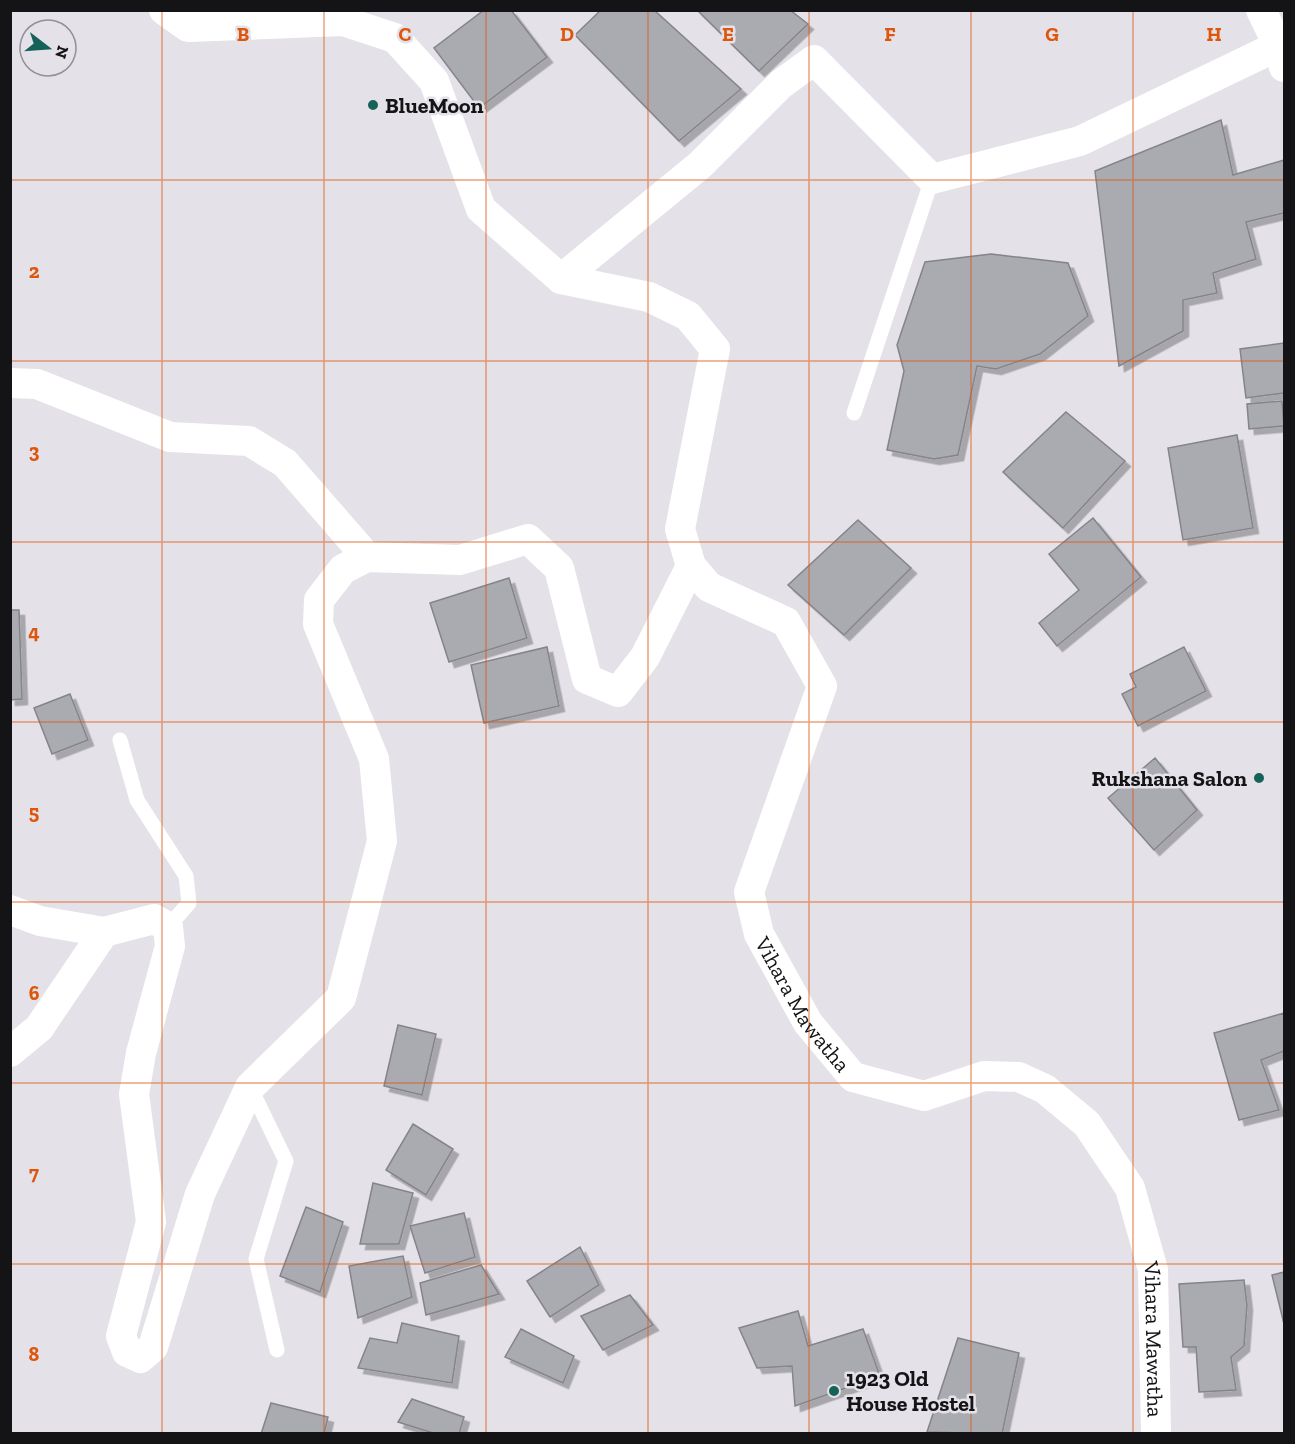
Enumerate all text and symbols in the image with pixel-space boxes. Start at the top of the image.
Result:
north arrow [18,18,78,78]
text: B [237,22,249,46]
text: C [399,22,412,46]
text: D [560,22,574,46]
text: E [722,22,734,46]
text: F [884,22,896,46]
text: G [1045,22,1059,46]
text: H [1206,22,1222,46]
text: N [51,44,73,61]
place label: BlueMoon [385,92,484,119]
marker: BlueMoon [366,98,380,112]
text: 2 [29,259,40,283]
text: 3 [29,439,40,463]
text: 4 [28,620,40,644]
place label: Rukshana Salon [1092,765,1247,792]
marker: Rukshana Salon [1252,771,1266,785]
text: 5 [29,800,39,824]
street label: Vihara Mawatha [749,931,856,1078]
text: 6 [29,981,40,1005]
text: 7 [29,1161,39,1185]
street label: Vihara Mawatha [1137,1258,1169,1418]
text: 8 [29,1342,40,1366]
place label: 1923 Old House Hostel [846,1365,975,1417]
marker: 1923 Old House Hostel [827,1384,841,1398]

